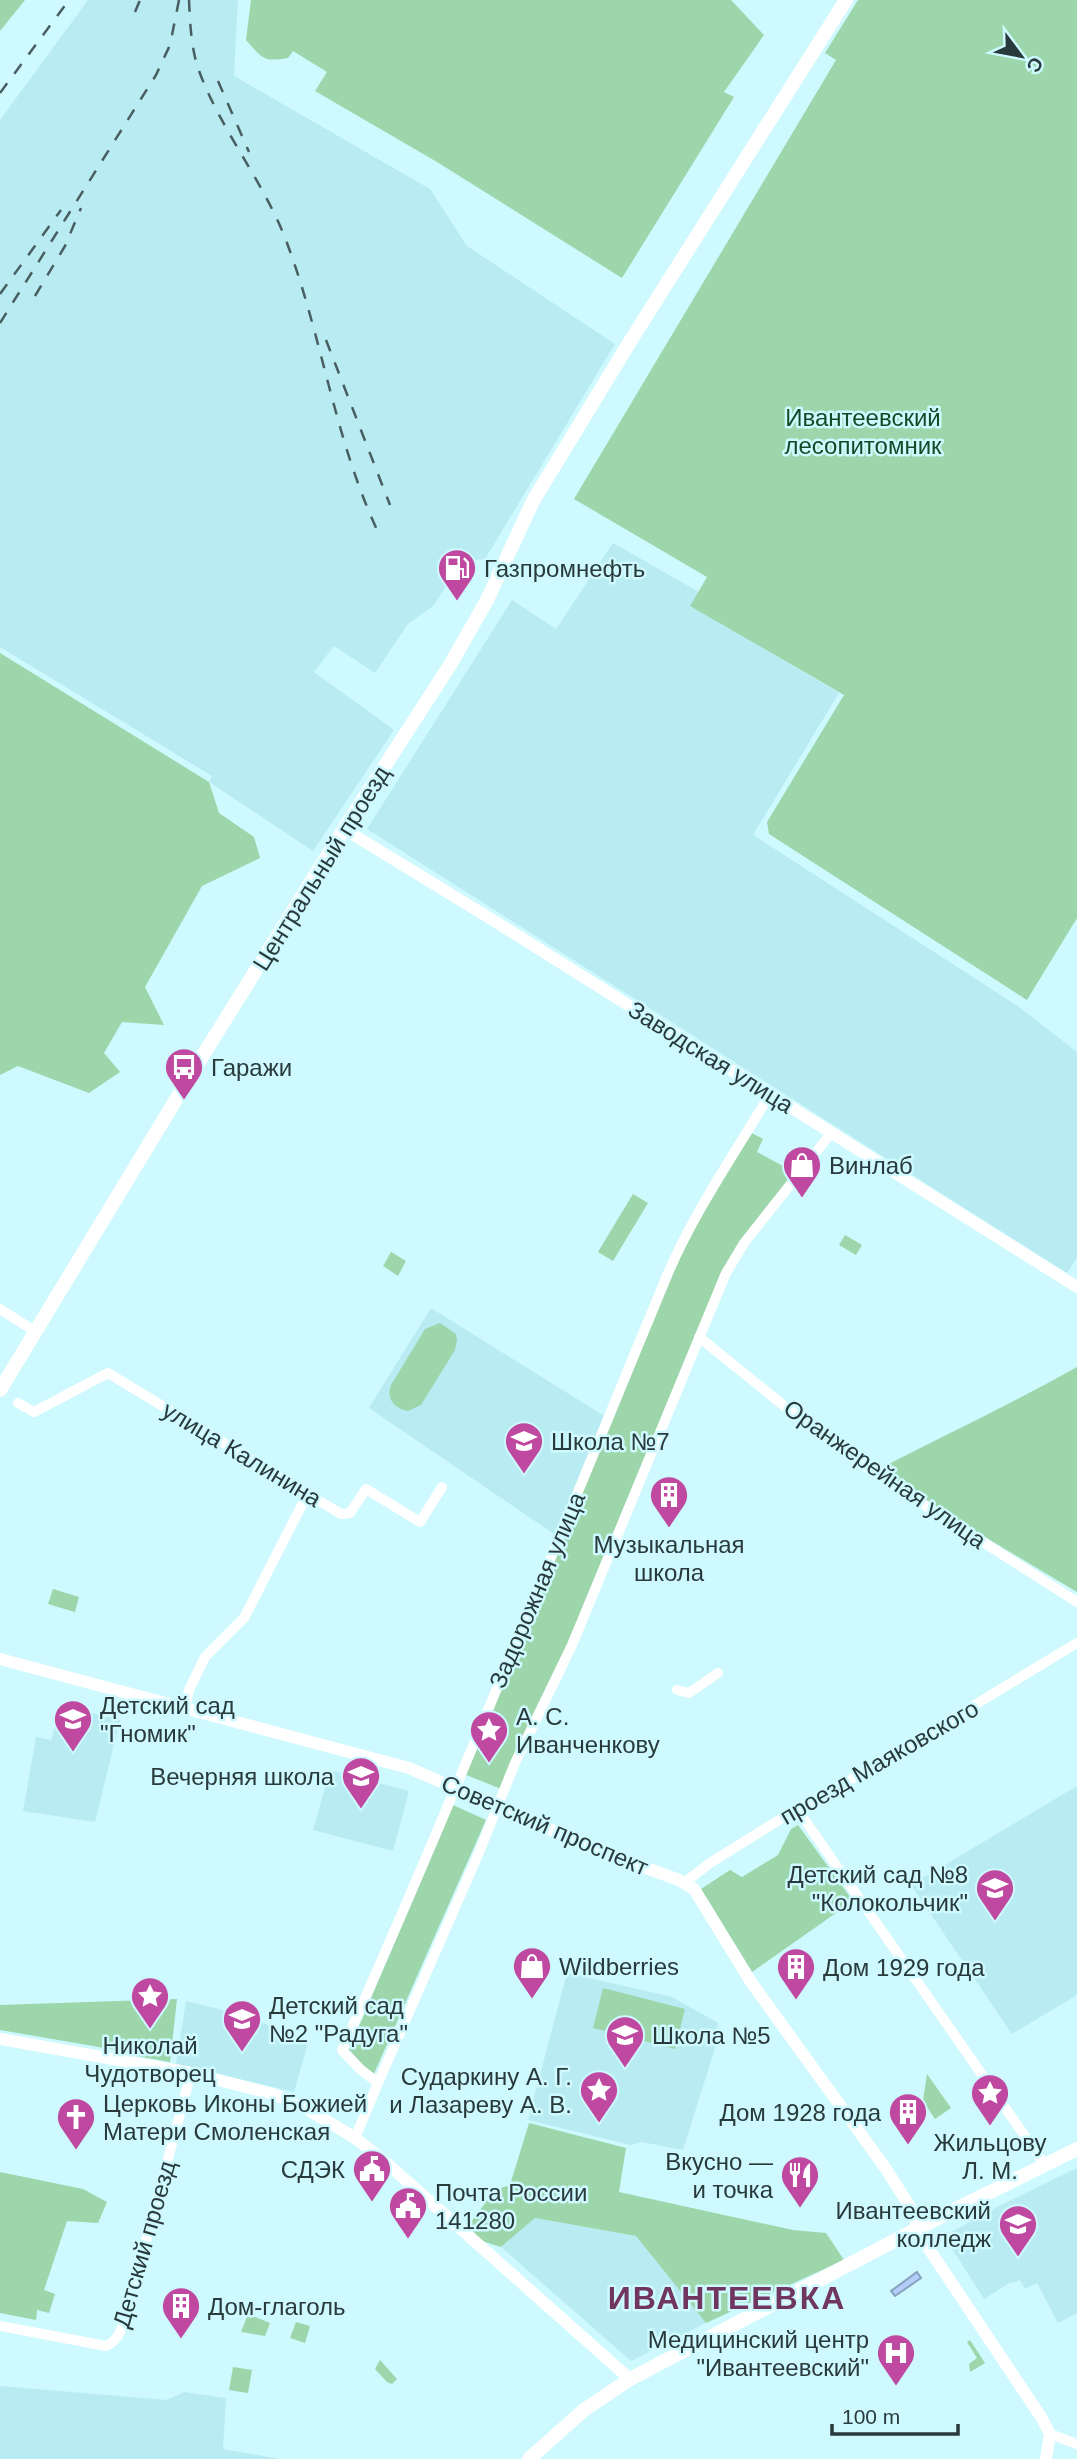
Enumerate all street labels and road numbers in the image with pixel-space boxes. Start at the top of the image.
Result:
street label: Центральный проезд [247,761,395,975]
street label: Заводская улица [624,995,799,1119]
street label: Оранжерейная улица [779,1394,992,1554]
street label: улица Калинина [158,1396,327,1512]
street label: Задорожная улица [484,1488,591,1692]
street label: проезд Маяковского [775,1694,983,1830]
street label: Советский проспект [437,1769,653,1881]
street label: Детский проезд [107,2157,181,2331]

